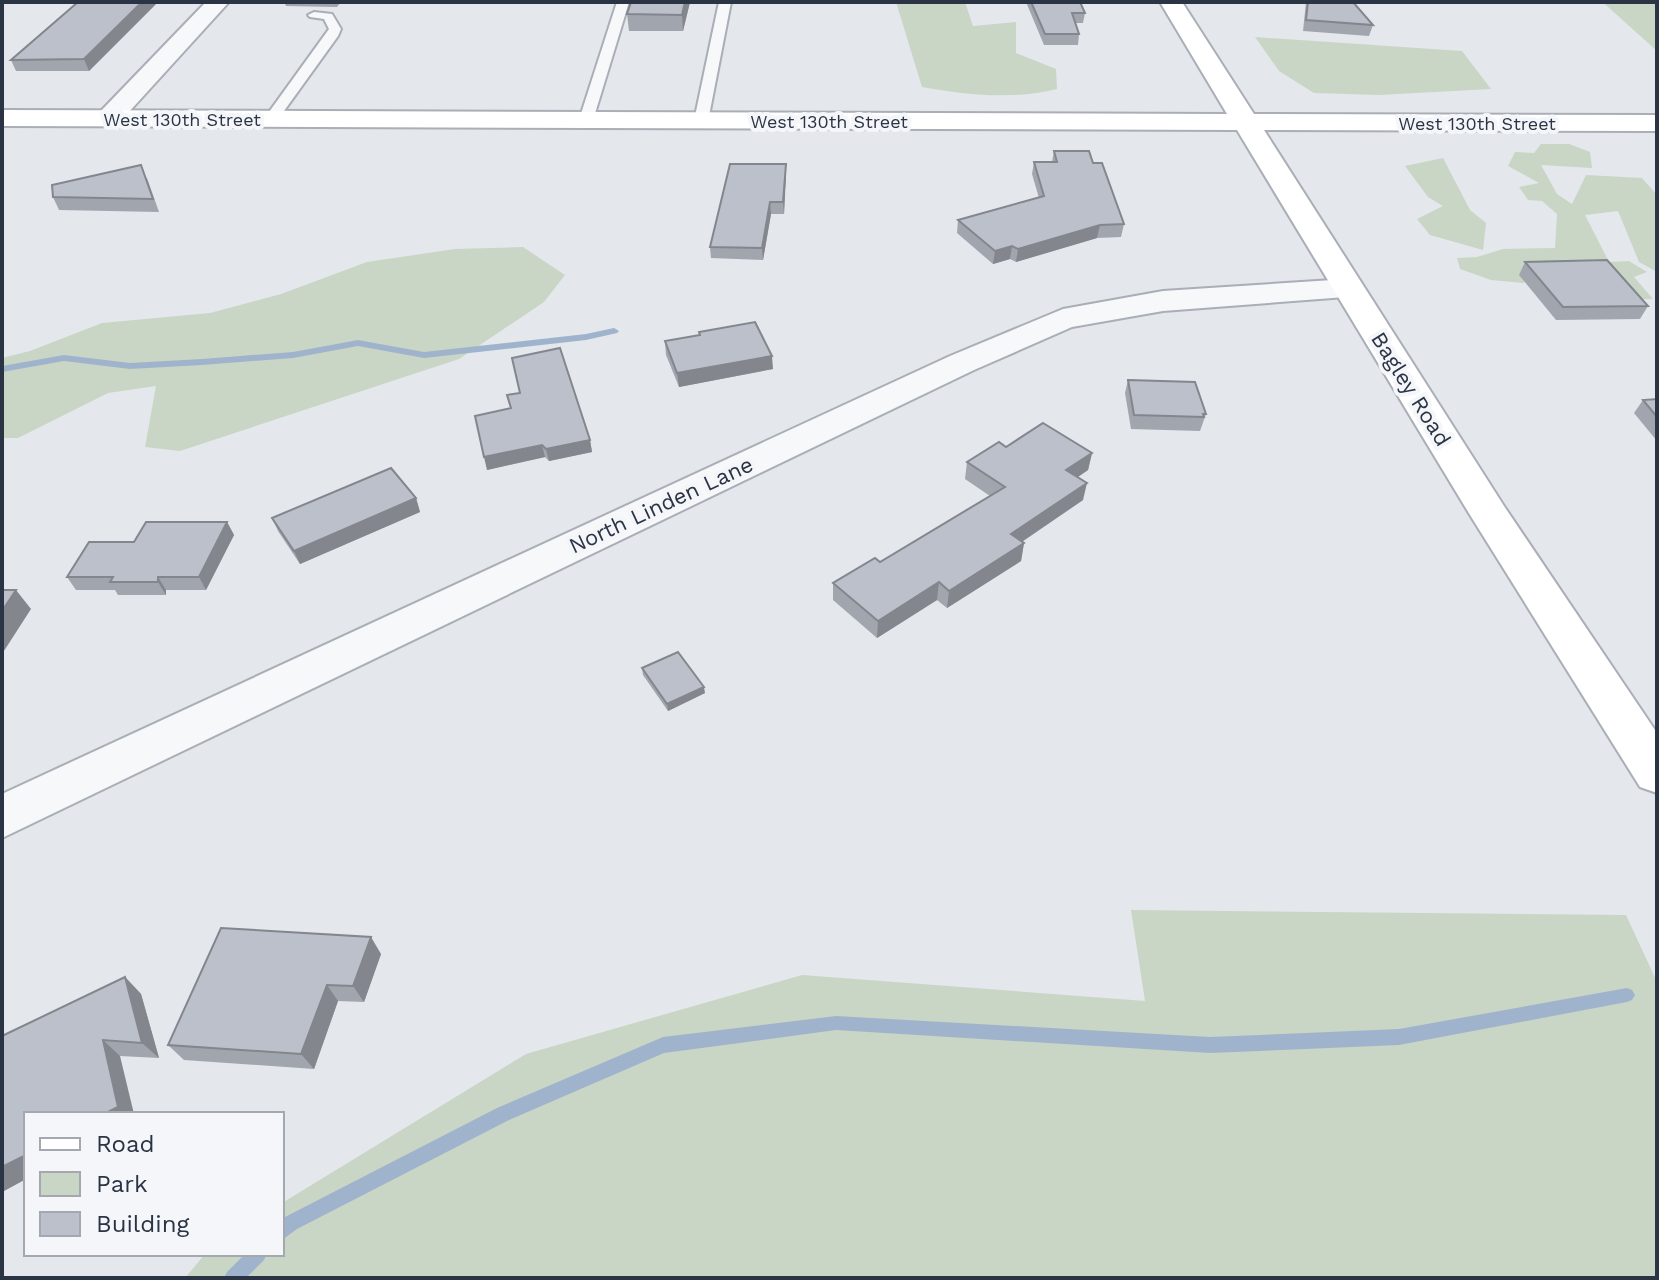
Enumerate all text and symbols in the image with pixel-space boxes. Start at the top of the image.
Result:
street label: West 130th Street [103,109,261,130]
street label: West 130th Street [750,111,908,132]
street label: West 130th Street [1398,113,1556,134]
street label: Bagley Road [1366,327,1456,451]
street label: North Linden Lane [565,451,757,559]
legend [24,1112,284,1256]
text: Road [96,1130,155,1158]
text: Park [96,1170,148,1198]
text: Building [96,1210,189,1238]

